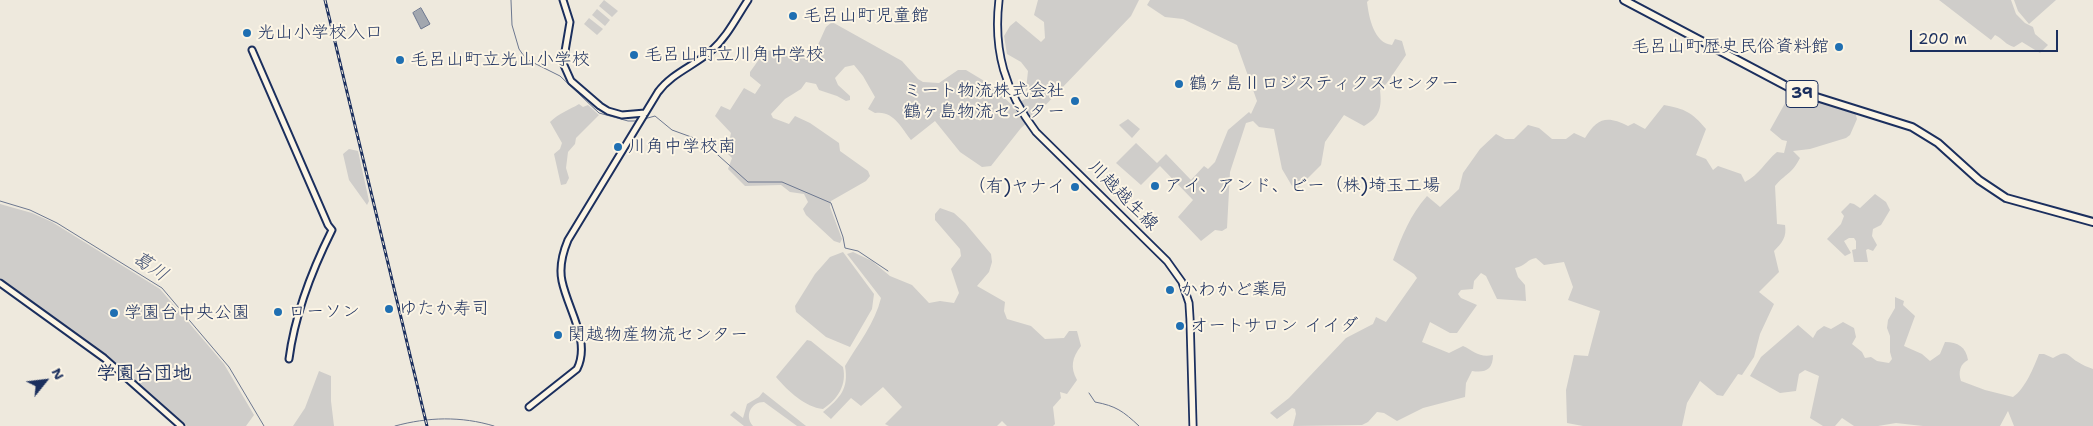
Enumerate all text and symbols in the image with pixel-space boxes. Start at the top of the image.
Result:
place label: 毛呂山町児童館 [803,5,929,27]
marker: 毛呂山町児童館 [787,10,799,22]
scale bar [1913,20,2060,52]
place label: 光山小学校入口 [257,22,383,44]
marker: 光山小学校入口 [241,27,253,39]
text: 200 m [1918,29,1967,49]
place label: 毛呂山町歴史民俗資料館 [1631,36,1829,58]
marker: 毛呂山町歴史民俗資料館 [1833,41,1845,53]
place label: 毛呂山町立川角中学校 [644,44,824,66]
place label: 毛呂山町立光山小学校 [410,49,590,71]
marker: 毛呂山町立川角中学校 [628,49,640,61]
marker: 毛呂山町立光山小学校 [394,54,406,66]
place label: 鶴ヶ島Ⅱロジスティクスセンター [1189,73,1459,95]
marker: 鶴ヶ島Ⅱロジスティクスセンター [1173,78,1185,90]
place label: ミート物流株式会社 鶴ヶ島物流センター [903,80,1065,122]
road number: 39 [1786,80,1818,108]
marker: ミート物流株式会社 鶴ヶ島物流センター [1069,95,1081,107]
place label: 川角中学校南 [628,136,736,158]
marker: 川角中学校南 [612,141,624,153]
street label: 川越越生線 [1084,157,1162,235]
place label: アイ、アンド、ビー（株)埼玉工場 [1165,175,1440,197]
place label: （有)ヤナイ [968,176,1065,198]
marker: アイ、アンド、ビー（株)埼玉工場 [1149,180,1161,192]
marker: （有)ヤナイ [1069,181,1081,193]
water label: 葛川 [128,247,172,287]
place label: かわかど薬局 [1180,279,1288,301]
marker: かわかど薬局 [1164,284,1176,296]
place label: ゆたか寿司 [399,298,489,320]
place label: ローソン [288,301,360,323]
place label: 学園台中央公園 [124,302,250,324]
marker: ゆたか寿司 [383,303,395,315]
marker: ローソン [272,306,284,318]
marker: 学園台中央公園 [108,307,120,319]
place label: オートサロン イイダ [1190,315,1358,337]
marker: オートサロン イイダ [1174,320,1186,332]
place label: 関越物産物流センター [568,324,748,346]
marker: 関越物産物流センター [552,329,564,341]
north arrow [20,356,70,406]
district label: 学園台団地 [97,363,191,385]
text: N [48,365,69,383]

